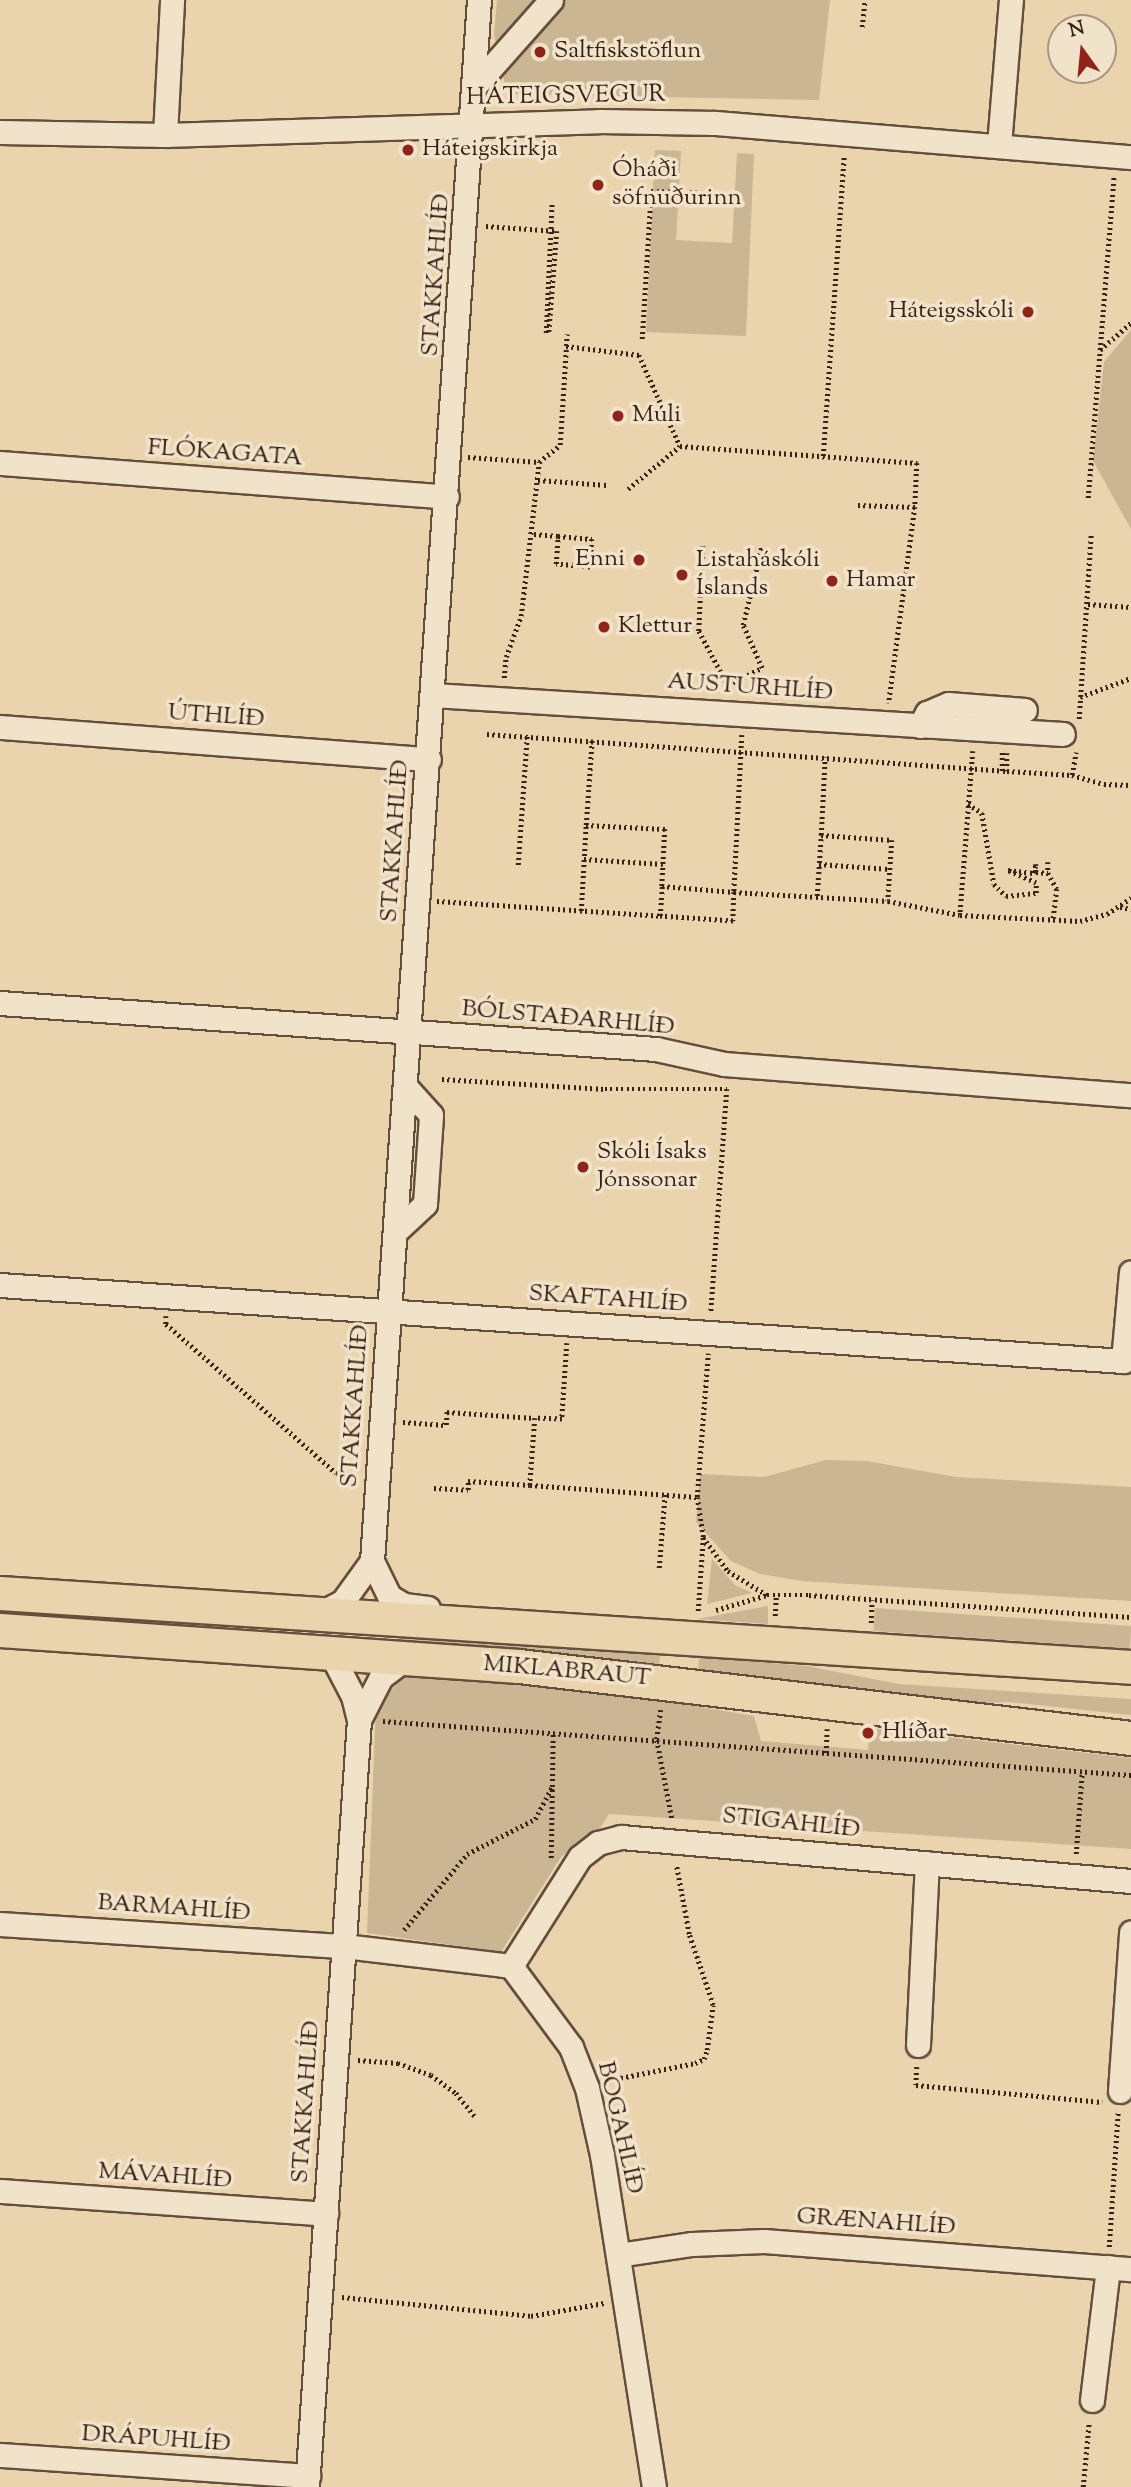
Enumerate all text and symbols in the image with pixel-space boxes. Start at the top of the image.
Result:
north arrow [1047,14,1117,84]
text: N [1066,15,1088,45]
place label: Saltfiskstöflun [554,38,701,66]
marker: Saltfiskstöflun [532,44,548,60]
street label: HÁTEIGSVEGUR [466,81,666,113]
place label: Háteigskirkja [422,136,558,164]
marker: Háteigskirkja [400,142,416,158]
place label: Óháði söfnuðurinn [612,157,742,213]
marker: Óháði söfnuðurinn [590,177,606,193]
street label: STAKKAHLÍÐ [417,193,457,357]
place label: Háteigsskóli [888,298,1014,326]
marker: Háteigsskóli [1020,304,1036,320]
place label: Múli [632,402,681,430]
marker: Múli [610,408,626,424]
street label: FLÓKAGATA [147,434,303,474]
place label: Enni [575,546,625,574]
place label: Listaháskóli Íslands [696,547,820,603]
marker: Enni [631,552,647,568]
marker: Listaháskóli Íslands [674,567,690,583]
place label: Hamar [846,567,916,595]
marker: Hamar [824,573,840,589]
place label: Klettur [618,613,692,641]
marker: Klettur [596,619,612,635]
street label: AUSTURHLÍÐ [666,668,834,708]
street label: ÚTHLÍÐ [167,699,265,735]
street label: STAKKAHLÍÐ [376,759,416,923]
street label: BÓLSTAÐARHLÍÐ [460,995,676,1043]
place label: Skóli Ísaks Jónssonar [597,1139,707,1195]
marker: Skóli Ísaks Jónssonar [575,1159,591,1175]
street label: SKAFTAHLÍÐ [528,1280,688,1320]
street label: STAKKAHLÍÐ [336,1324,376,1488]
street label: MIKLABRAUT [482,1650,652,1694]
place label: Hlíðar [882,1719,947,1747]
marker: Hlíðar [860,1725,876,1741]
street label: STIGAHLÍÐ [721,1802,861,1846]
street label: BARMAHLÍÐ [97,1889,251,1929]
street label: STAKKAHLÍÐ [287,2020,327,2184]
street label: BOGAHLÍÐ [590,2059,648,2197]
street label: MÁVAHLÍÐ [97,2158,233,2196]
street label: GRÆNAHLÍÐ [796,2203,956,2243]
street label: DRÁPUHLÍÐ [81,2420,231,2460]

